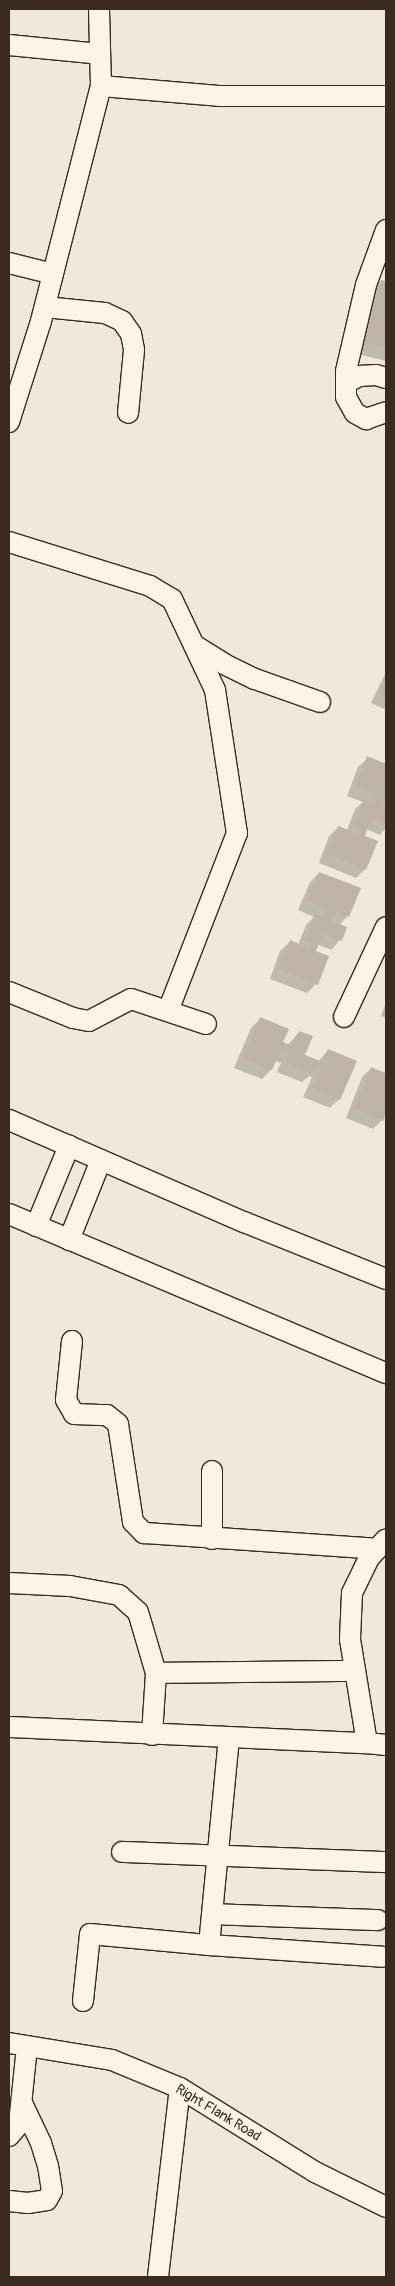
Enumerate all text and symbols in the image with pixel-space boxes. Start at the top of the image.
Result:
street label: Right Flank Road [172,2081,264,2145]

